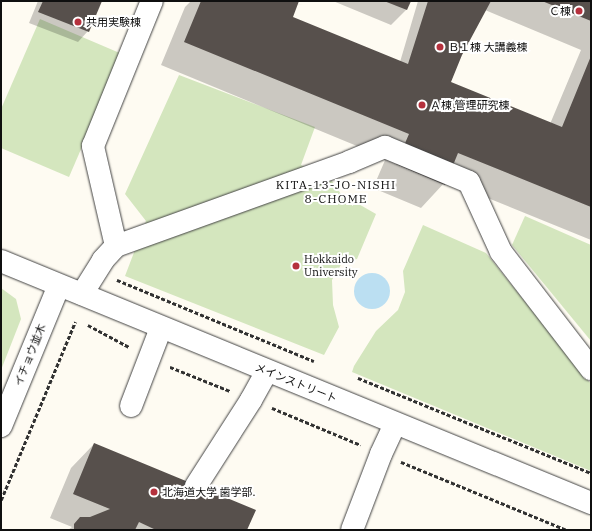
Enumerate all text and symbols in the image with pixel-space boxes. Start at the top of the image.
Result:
place label: Ｃ棟 [549,4,571,18]
marker: Ｃ棟 [574,6,584,16]
place label: 共用実験棟 [86,15,141,29]
marker: 共用実験棟 [73,17,83,27]
place label: Ｂ１棟 大講義棟 [448,40,528,54]
marker: Ｂ１棟 大講義棟 [435,42,445,52]
place label: Ａ棟 管理研究棟 [430,98,510,112]
marker: Ａ棟 管理研究棟 [417,100,427,110]
district label: KITA-13-JO-NISHI 8-CHOME [276,178,396,206]
place label: Hokkaido University [304,253,358,279]
marker: Hokkaido University [291,261,301,271]
street label: イチョウ並木 [12,322,48,388]
street label: メインストリート [253,360,339,406]
place label: 北海道大学 歯学部. [162,485,255,499]
marker: 北海道大学 歯学部. [149,487,159,497]

